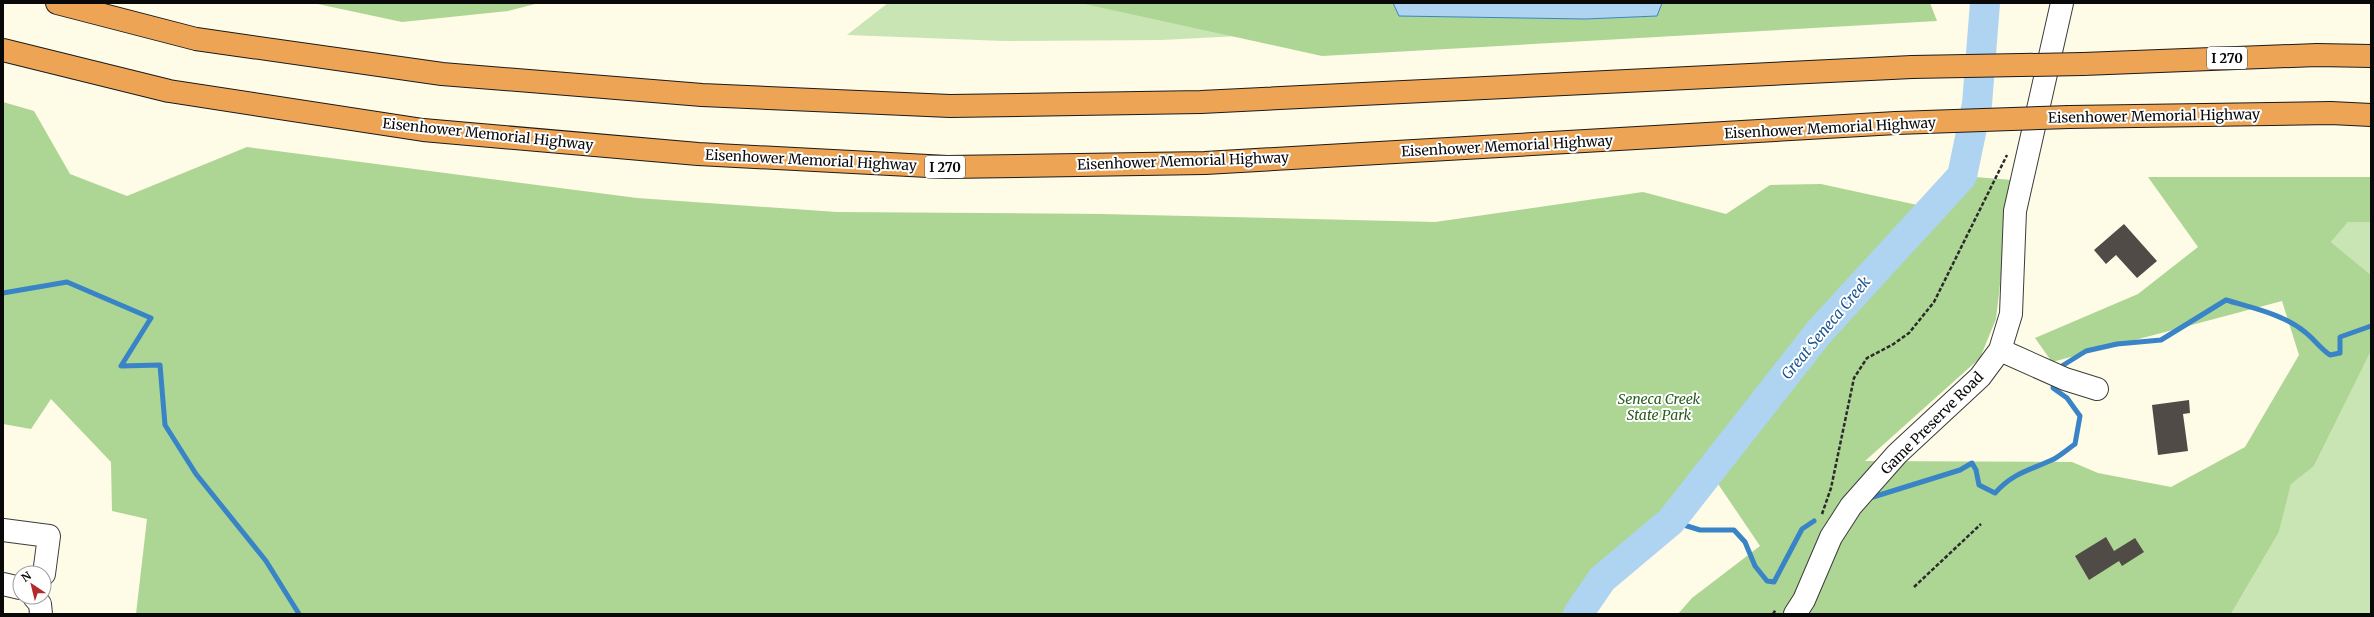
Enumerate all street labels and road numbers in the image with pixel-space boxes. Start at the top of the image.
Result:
road number: I 270 [2207,47,2247,69]
street label: Eisenhower Memorial Highway [2048,105,2261,127]
street label: Eisenhower Memorial Highway [1724,113,1937,143]
street label: Eisenhower Memorial Highway [382,114,595,154]
street label: Eisenhower Memorial Highway [1401,131,1614,161]
street label: Eisenhower Memorial Highway [705,145,918,175]
street label: Eisenhower Memorial Highway [1077,148,1290,174]
road number: I 270 [925,156,965,178]
street label: Game Preserve Road [1877,368,1987,478]

